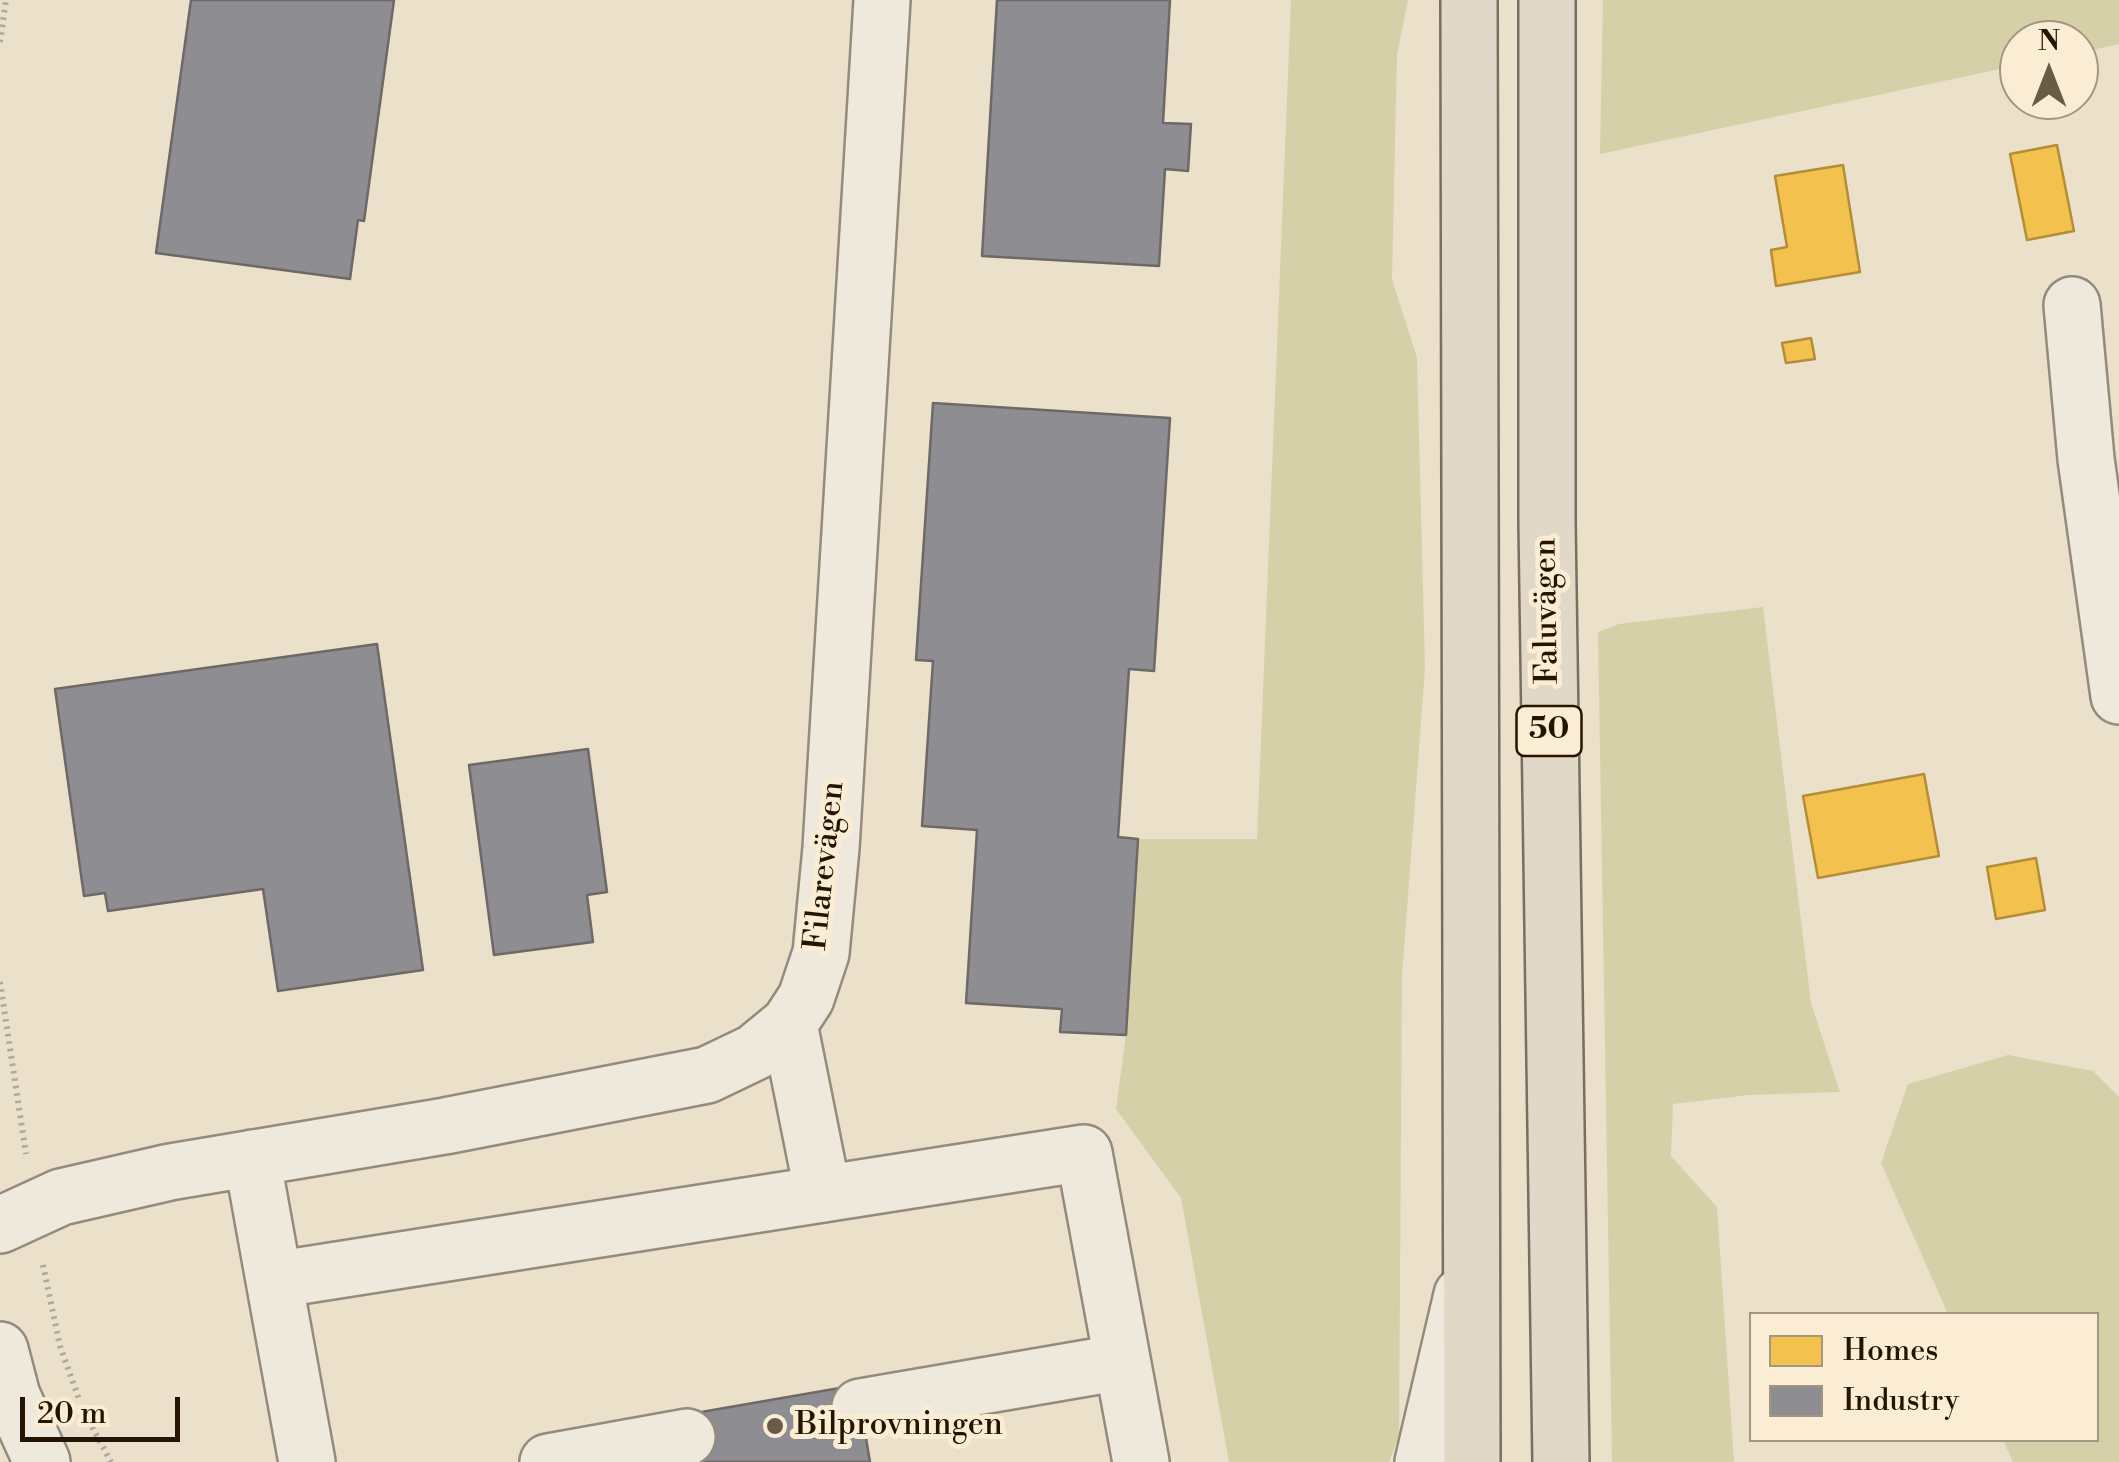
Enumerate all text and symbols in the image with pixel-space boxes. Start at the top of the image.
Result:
north arrow [1999,20,2099,120]
text: N [2038,24,2060,59]
street label: Faluvägen [1528,538,1568,684]
road number: 50 [1516,706,1582,756]
street label: Filarevägen [798,779,854,953]
legend [1749,1312,2099,1442]
text: Homes [1843,1332,1938,1370]
scale bar [25,1377,185,1439]
text: Industry [1843,1382,1959,1420]
text: 20 m [37,1395,106,1433]
place label: Bilprovningen [795,1407,1003,1445]
marker: Bilprovningen [764,1415,786,1437]

